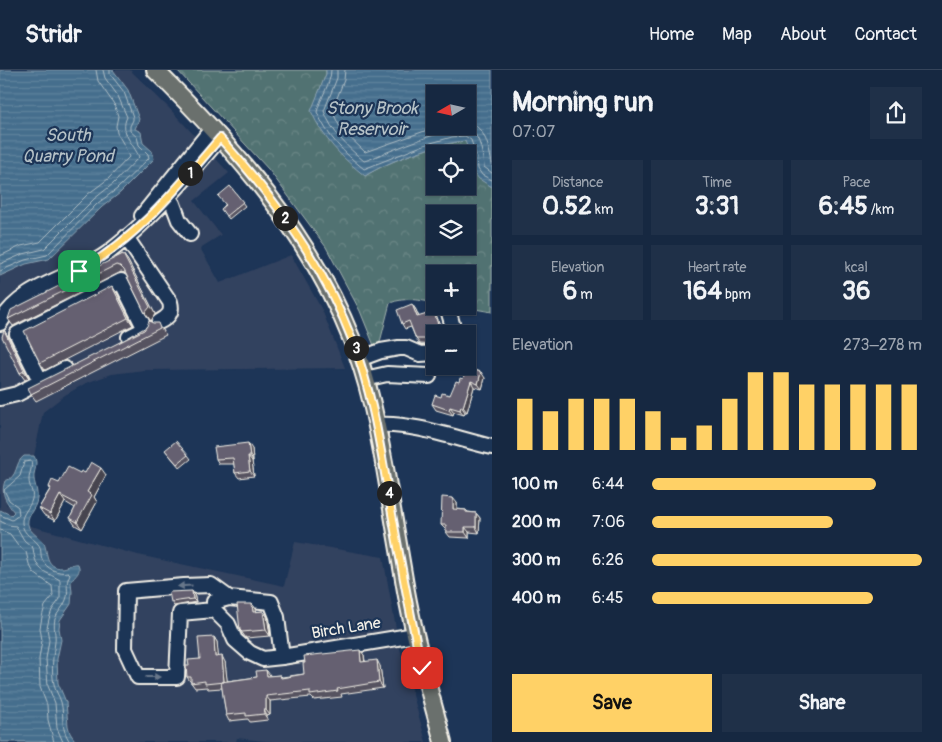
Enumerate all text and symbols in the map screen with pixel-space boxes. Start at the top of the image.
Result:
text: Stridr [25,20,82,49]
text: Home [649,23,694,46]
text: Map [722,23,752,46]
text: About [780,23,826,46]
text: Contact [854,23,917,46]
north arrow [426,85,476,135]
map controls [426,85,476,375]
text: Morning run [512,85,654,120]
button: share [870,87,922,139]
water label: Stony Brook Reservoir [326,97,419,141]
text: 07:07 [512,122,555,142]
water label: South Quarry Pond [22,124,116,168]
button: locate [426,145,476,195]
pin: 1 [178,160,202,186]
text: 1 [188,165,193,182]
text: Distance [552,174,603,191]
text: Time [702,174,732,191]
text: Pace [842,174,870,191]
text: 0.52 [542,191,592,222]
text: 3:31 [695,191,739,222]
text: 6:45 [819,191,868,222]
text: km [592,201,613,218]
text: /km [868,201,894,218]
button: layers [426,205,476,255]
pin: 2 [272,206,298,230]
text: 2 [282,210,289,227]
pin [58,250,100,292]
icon: arrive [65,257,93,285]
text: Elevation [551,259,604,276]
text: Heart rate [687,259,747,276]
text: kcal [845,259,868,276]
button: + [426,265,476,315]
text: 6 [563,276,577,307]
text: 164 [683,276,722,307]
text: 36 [842,276,871,307]
text: m [577,286,593,303]
text: bpm [722,286,751,303]
button: − [426,325,476,375]
text: Elevation [512,335,573,355]
text: 273–278 m [843,335,922,355]
pin: 3 [344,336,368,360]
text: 3 [353,340,360,357]
text: 100 m [512,474,558,494]
text: 6:44 [592,474,624,494]
pin: 4 [376,480,402,506]
text: 4 [385,485,394,502]
text: 200 m [512,512,560,532]
text: 7:06 [592,512,625,532]
text: 300 m [512,550,560,570]
text: 6:26 [592,550,624,570]
one-way arrow [176,582,192,590]
text: 400 m [512,588,561,608]
text: 6:45 [592,588,624,608]
street label: Birch Lane [310,613,382,643]
pin [401,647,443,689]
icon: check [408,654,436,682]
one-way arrow [145,673,161,681]
button: Save [512,674,712,732]
button: Share [722,674,922,732]

